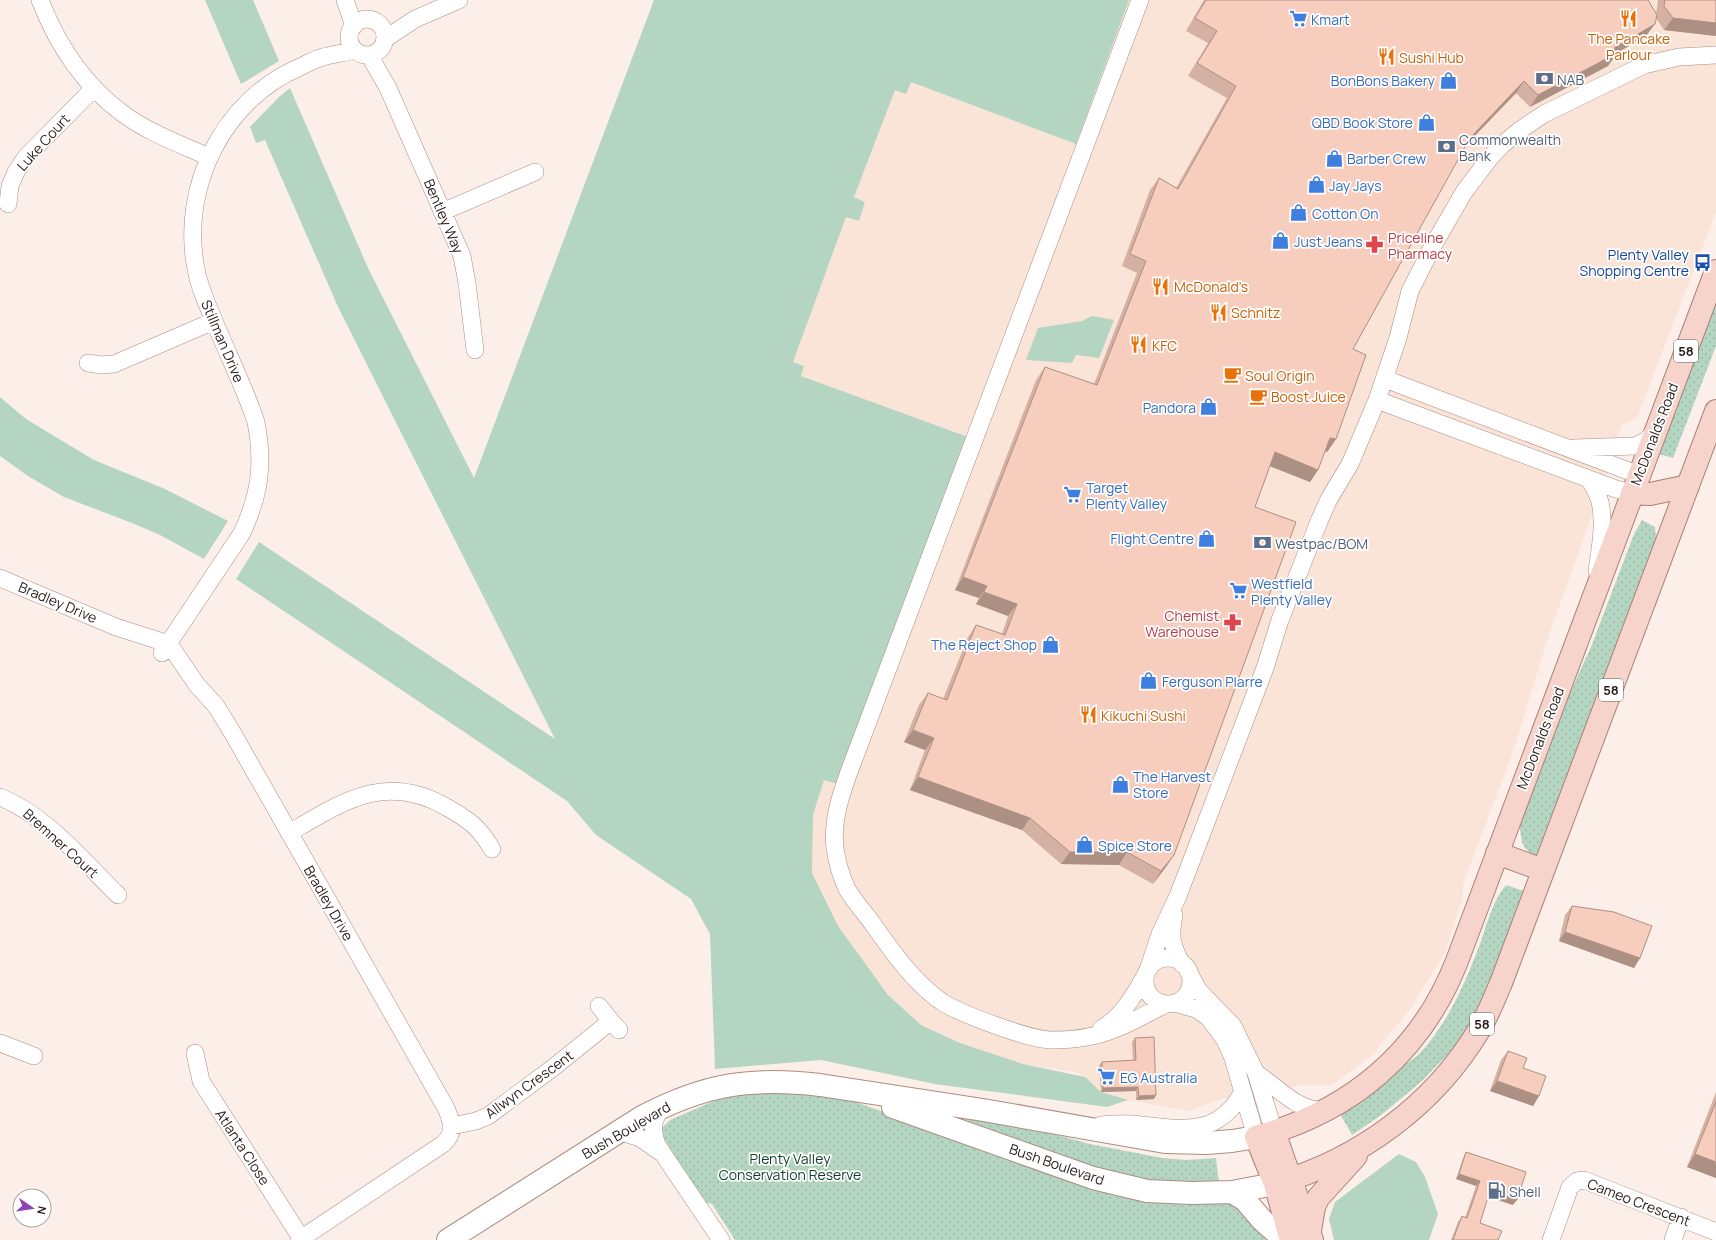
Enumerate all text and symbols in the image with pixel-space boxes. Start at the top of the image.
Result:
restaurant icon: The Pancake Parlour [1619,8,1639,28]
supermarket icon: Kmart [1288,9,1308,29]
place label: Kmart [1311,10,1350,29]
place label: The Pancake Parlour [1588,29,1670,64]
restaurant icon: Sushi Hub [1376,47,1396,67]
place label: Sushi Hub [1399,48,1464,67]
bank icon: NAB [1534,69,1554,89]
shop icon: BonBons Bakery [1438,70,1458,90]
place label: NAB [1557,70,1584,89]
place label: BonBons Bakery [1331,71,1436,90]
street label: Luke Court [12,109,74,175]
shop icon: QBD Book Store [1416,112,1436,132]
place label: QBD Book Store [1312,113,1413,132]
place label: Commonwealth Bank [1459,130,1561,165]
bank icon: Commonwealth Bank [1436,137,1456,157]
shop icon: Barber Crew [1324,148,1344,168]
place label: Barber Crew [1347,149,1427,168]
shop icon: Jay Jays [1306,175,1326,195]
street label: Bentley Way [420,176,468,257]
place label: Jay Jays [1329,176,1382,195]
shop icon: Cotton On [1289,203,1309,223]
place label: Cotton On [1312,204,1379,223]
place label: Priceline Pharmacy [1388,228,1453,263]
shop icon: Just Jeans [1271,231,1291,251]
place label: Just Jeans [1294,232,1363,251]
pharmacy icon: Priceline Pharmacy [1365,235,1385,255]
place label: Plenty Valley Shopping Centre [1580,245,1690,280]
bus stop icon: Plenty Valley Shopping Centre [1692,252,1712,272]
restaurant icon: McDonald's [1151,276,1171,296]
place label: McDonald's [1174,277,1248,296]
street label: Stillman Drive [197,297,249,385]
restaurant icon: Schnitz [1208,302,1228,322]
place label: Schnitz [1231,303,1280,322]
restaurant icon: KFC [1129,335,1149,355]
place label: KFC [1152,336,1177,355]
road number: 58 [1674,340,1698,362]
cafe icon: Soul Origin [1222,365,1242,385]
place label: Soul Origin [1245,366,1315,385]
street label: McDonalds Road [1626,380,1682,488]
cafe icon: Boost Juice [1248,386,1268,406]
place label: Boost Juice [1271,387,1346,406]
shop icon: Pandora [1199,397,1219,417]
place label: Pandora [1143,398,1196,417]
place label: Target Plenty Valley [1086,478,1168,513]
supermarket icon: Target Plenty Valley [1063,485,1083,505]
shop icon: Flight Centre [1197,528,1217,548]
place label: Flight Centre [1110,529,1194,548]
bank icon: Westpac/BOM [1252,533,1272,553]
place label: Westpac/BOM [1275,534,1368,553]
place label: Westfield Plenty Valley [1251,574,1333,609]
street label: Bradley Drive [16,577,100,627]
supermarket icon: Westfield Plenty Valley [1228,581,1248,601]
place label: Chemist Warehouse [1145,606,1219,641]
pharmacy icon: Chemist Warehouse [1222,613,1242,633]
shop icon: The Reject Shop [1040,634,1060,654]
place label: The Reject Shop [931,635,1037,654]
shop icon: Ferguson Plarre [1139,671,1159,691]
place label: Ferguson Plarre [1162,672,1263,691]
road number: 58 [1599,679,1623,701]
street label: McDonalds Road [1512,684,1568,792]
restaurant icon: Kikuchi Sushi [1078,705,1098,725]
place label: Kikuchi Sushi [1101,706,1186,725]
place label: The Harvest Store [1133,767,1211,802]
shop icon: The Harvest Store [1110,774,1130,794]
street label: Bremner Court [19,804,103,882]
shop icon: Spice Store [1075,835,1095,855]
place label: Spice Store [1098,836,1172,855]
street label: Bradley Drive [300,862,358,944]
road number: 58 [1470,1013,1494,1035]
street label: Allwyn Crescent [481,1045,577,1122]
supermarket icon: EG Australia [1097,1067,1117,1087]
place label: EG Australia [1120,1068,1197,1087]
street label: Bush Boulevard [578,1097,674,1163]
street label: Atlanta Close [211,1105,275,1189]
street label: Bush Boulevard [1007,1139,1107,1189]
park label: Plenty Valley Conservation Reserve [719,1149,861,1184]
street label: Cameo Crescent [1585,1174,1694,1230]
fuel station icon: Shell [1486,1181,1506,1201]
place label: Shell [1509,1182,1541,1201]
north arrow [12,1188,52,1228]
text: N [34,1205,50,1216]

